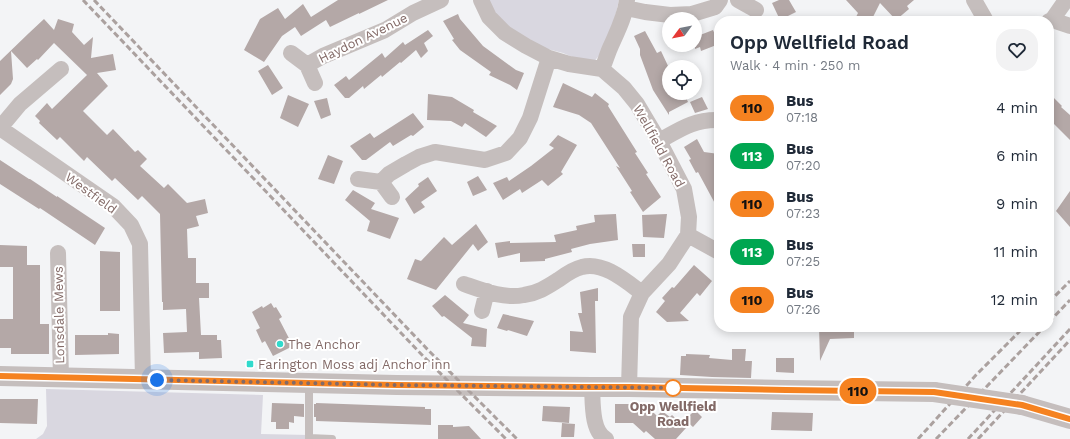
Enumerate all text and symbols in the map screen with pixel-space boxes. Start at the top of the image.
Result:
street label: Haydon Avenue [316,10,410,66]
north arrow [662,12,702,52]
map controls [662,12,702,100]
button: heart [996,29,1038,71]
text: Opp Wellfield Road [730,31,909,54]
text: Walk · 4 min · 250 m [730,58,860,73]
button: locate [662,60,702,100]
text: Bus [786,92,814,110]
text: 4 min [996,99,1038,117]
text: 110 [741,100,763,116]
street label: Wellfield Road [630,102,688,190]
text: 07:18 [786,110,818,125]
text: Bus [786,140,814,158]
text: 6 min [996,147,1038,165]
text: 113 [742,148,762,164]
text: 07:20 [786,158,821,173]
street label: Westfield [62,169,120,217]
text: Bus [786,188,814,206]
text: 9 min [996,195,1038,213]
text: 110 [741,196,763,212]
text: 07:23 [786,206,820,221]
text: Bus [786,236,814,254]
text: 11 min [994,243,1038,261]
text: 113 [742,244,762,260]
text: 07:25 [786,254,820,269]
street label: Lonsdale Mews [51,266,67,364]
text: Bus [786,284,814,302]
text: 12 min [991,291,1038,309]
text: 110 [741,292,763,308]
text: 07:26 [786,302,820,317]
place label: The Anchor [288,337,360,352]
marker: The Anchor [275,339,285,349]
place label: Farington Moss adj Anchor inn [258,357,451,372]
marker: Farington Moss adj Anchor inn [245,359,255,369]
your location [147,370,167,390]
line badge: 110 [835,378,881,404]
marker: Opp Wellfield Road [664,379,682,397]
text: 110 [847,383,869,399]
place label: Opp Wellfield Road [630,399,716,429]

